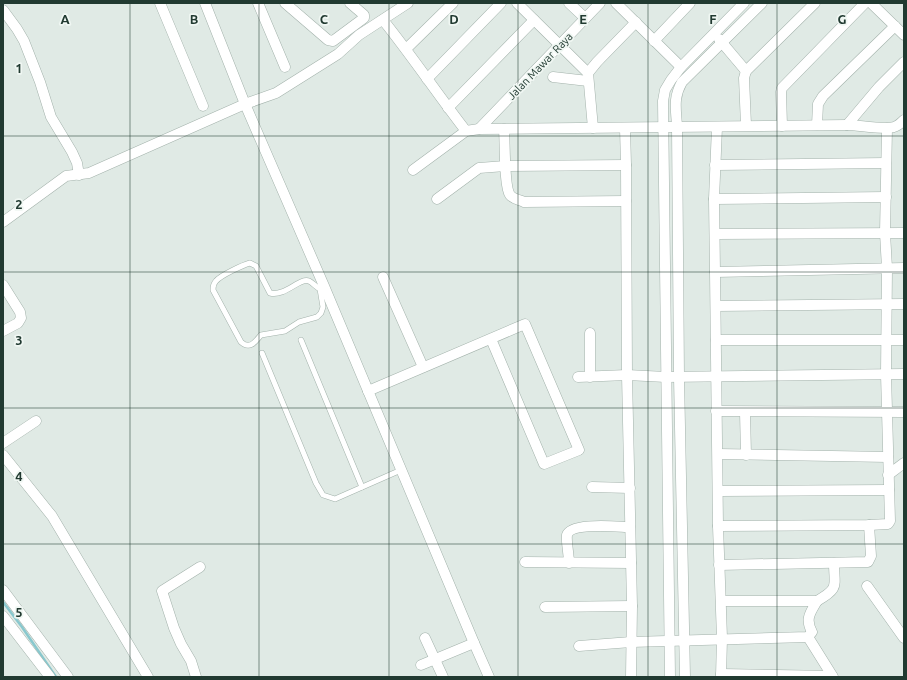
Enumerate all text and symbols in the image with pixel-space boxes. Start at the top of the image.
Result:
text: A [60,12,70,26]
text: B [190,12,199,26]
text: C [320,12,329,26]
text: D [449,12,459,26]
text: E [579,12,587,26]
text: F [709,12,717,26]
text: G [838,12,847,26]
street label: Jalan Mawar Raya [505,30,575,102]
text: 1 [15,61,23,75]
text: 2 [15,197,23,211]
text: 3 [15,333,23,347]
text: 4 [15,469,23,483]
text: 5 [15,605,23,619]

